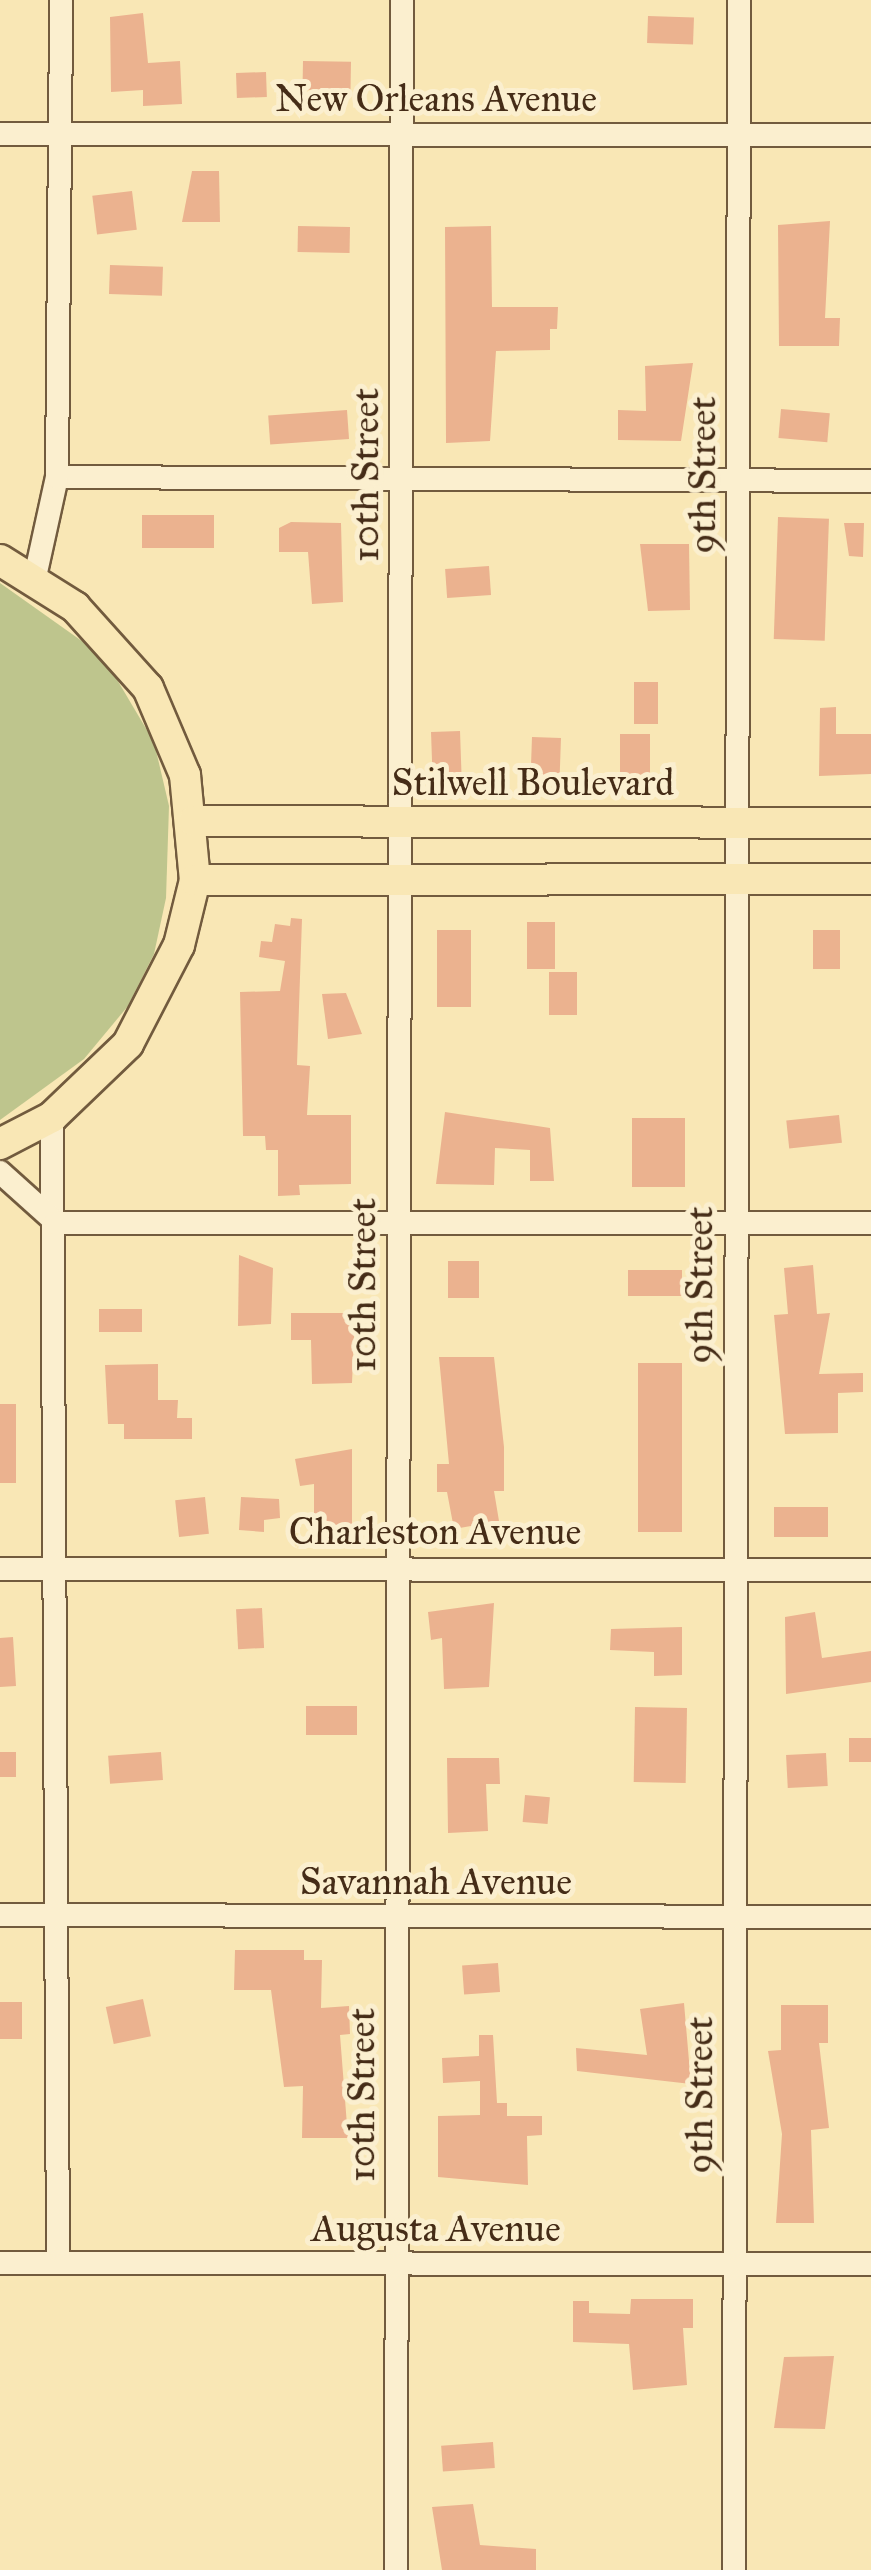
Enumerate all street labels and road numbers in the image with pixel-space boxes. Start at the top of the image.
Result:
street label: New Orleans Avenue [275,76,597,122]
street label: 10th Street [343,388,389,562]
street label: 9th Street [680,396,726,554]
street label: Stilwell Boulevard [392,760,674,806]
street label: 10th Street [340,1198,386,1372]
street label: 9th Street [677,1206,723,1364]
street label: Charleston Avenue [289,1509,581,1555]
street label: Savannah Avenue [300,1859,572,1905]
street label: 10th Street [339,2008,385,2182]
street label: 9th Street [677,2016,723,2174]
street label: Augusta Avenue [311,2206,561,2252]

